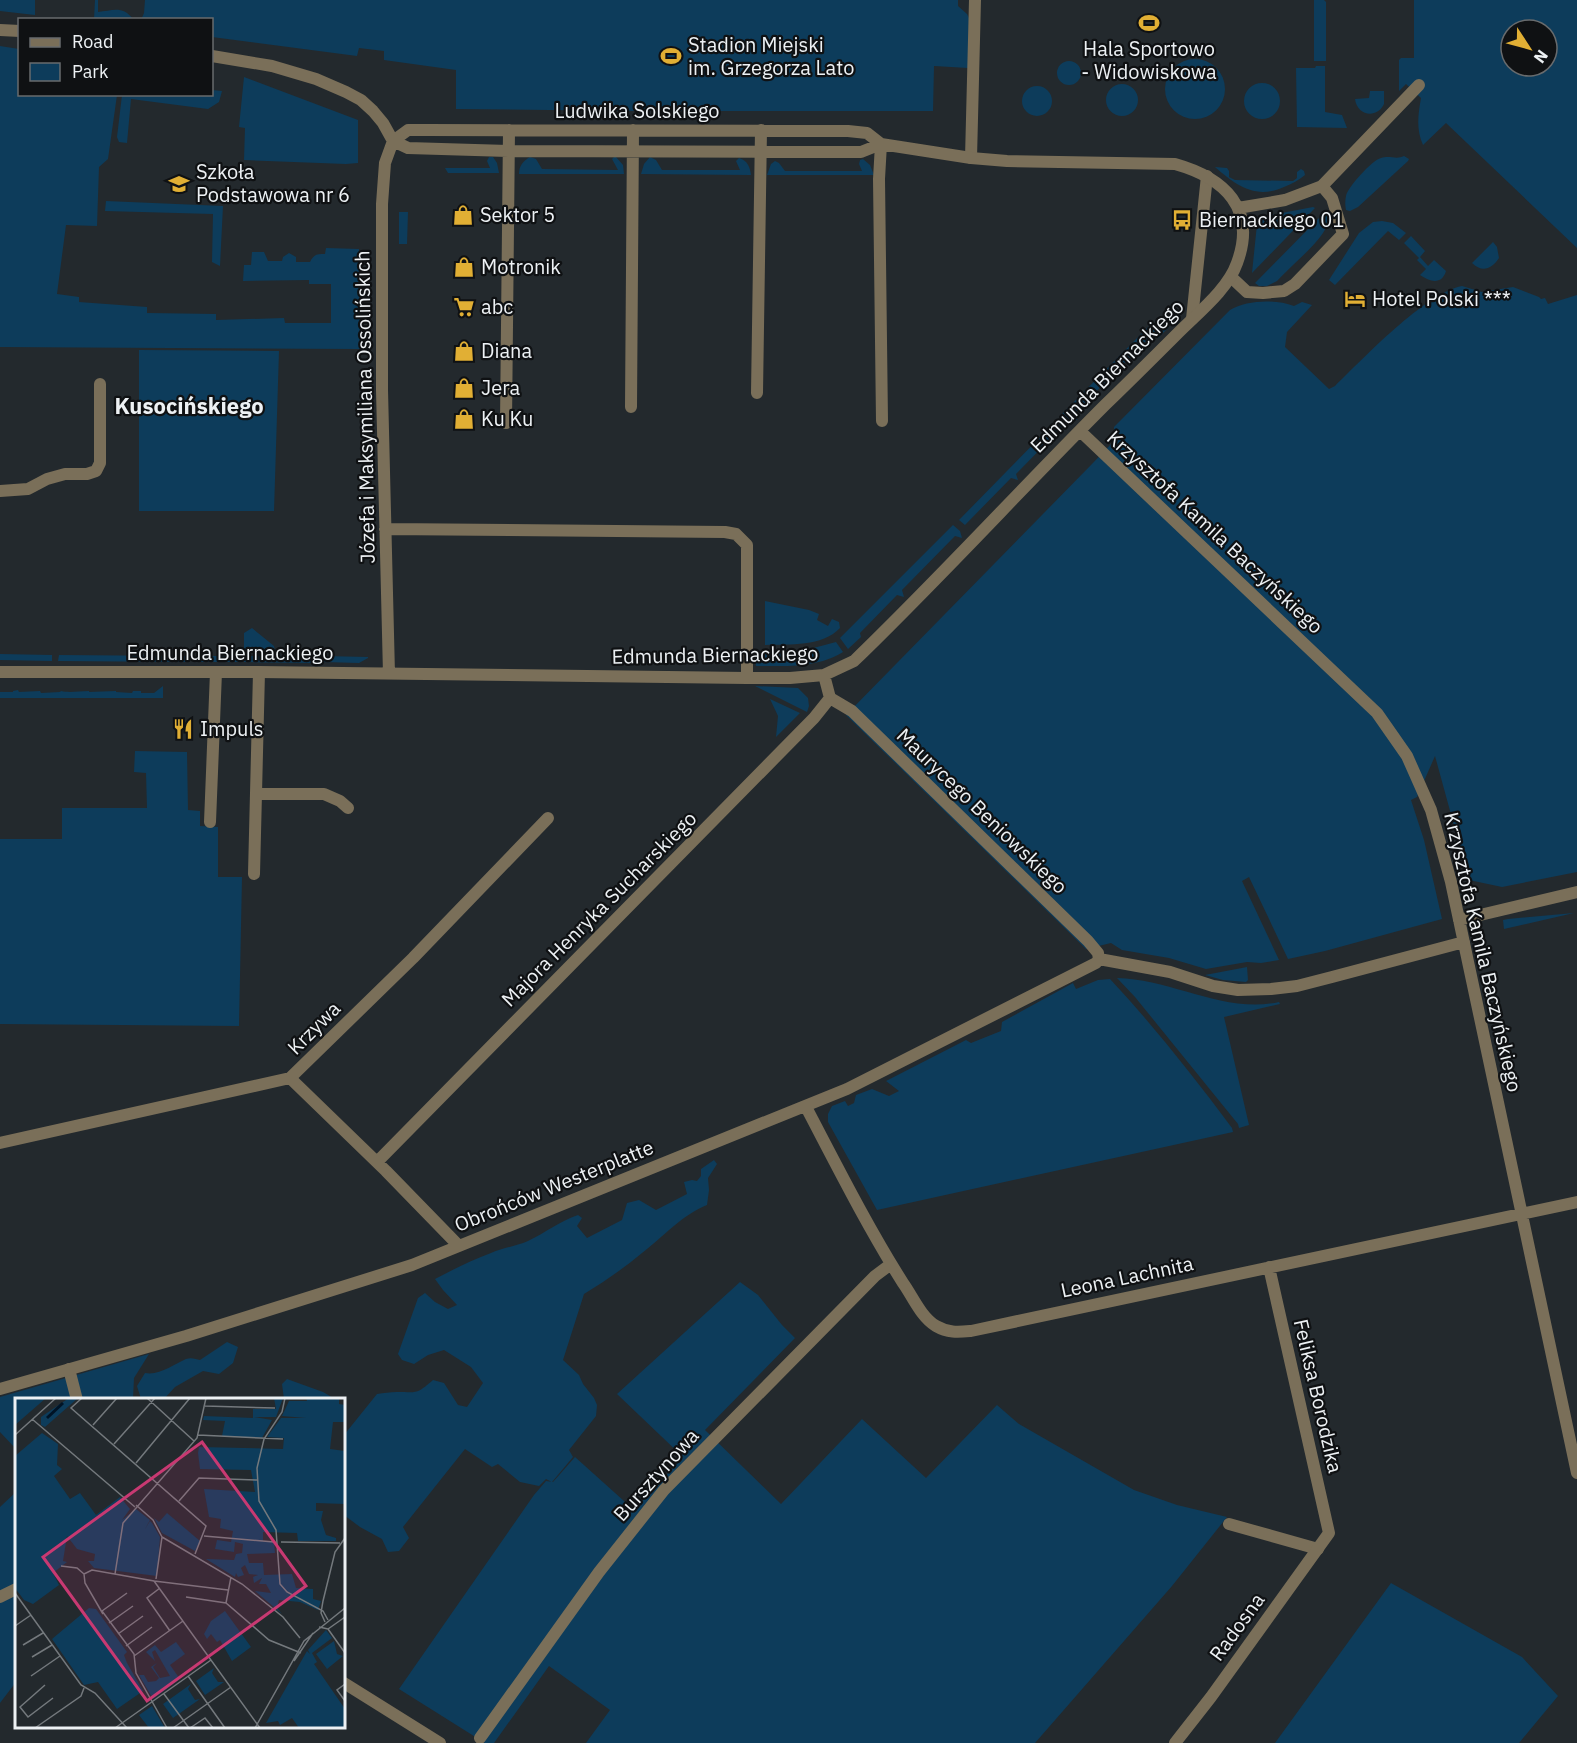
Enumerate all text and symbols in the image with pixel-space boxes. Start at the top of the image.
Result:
sports icon: Hala Sportowo - Widowiskowa [1137,11,1161,35]
legend [18,18,213,96]
north arrow [1499,18,1559,78]
text: Road [72,30,113,53]
place label: Stadion Miejski im. Grzegorza Lato [688,31,854,81]
place label: Hala Sportowo - Widowiskowa [1081,35,1217,85]
sports icon: Stadion Miejski im. Grzegorza Lato [659,44,683,68]
text: N [1530,46,1553,67]
text: Park [72,60,109,83]
street label: Ludwika Solskiego [554,97,720,124]
place label: Szkoła Podstawowa nr 6 [196,158,350,208]
school or university icon: Szkoła Podstawowa nr 6 [167,172,191,196]
place label: Sektor 5 [480,201,555,228]
shop icon: Sektor 5 [451,203,475,227]
place label: Biernackiego 01 [1199,206,1344,233]
bus stop icon: Biernackiego 01 [1170,208,1194,232]
street label: Józefa i Maksymiliana Ossolińskich [348,250,381,564]
place label: Motronik [481,253,561,280]
shop icon: Motronik [452,255,476,279]
place label: Hotel Polski *** [1372,285,1511,312]
hotel icon: Hotel Polski *** [1343,287,1367,311]
place label: abc [481,293,513,320]
street label: Edmunda Biernackiego [1024,293,1189,458]
supermarket icon: abc [452,295,476,319]
place label: Diana [481,337,532,364]
shop icon: Diana [452,339,476,363]
place label: Jera [481,374,520,401]
shop icon: Jera [452,376,476,400]
district label: Kusocińskiego [114,391,264,420]
place label: Ku Ku [481,405,533,432]
shop icon: Ku Ku [452,407,476,431]
street label: Krzysztofa Kamila Baczyńskiego [1101,424,1329,639]
street label: Edmunda Biernackiego [127,639,333,666]
street label: Edmunda Biernackiego [611,639,819,670]
place label: Impuls [200,715,264,742]
restaurant icon: Impuls [171,717,195,741]
street label: Maurycego Beniowskiego [891,722,1074,899]
street label: Majora Henryka Sucharskiego [495,805,702,1012]
street label: Krzysztofa Kamila Baczyńskiego [1438,809,1529,1094]
street label: Krzywa [281,995,346,1060]
street label: Obrońców Westerplatte [450,1133,657,1238]
street label: Leona Lachnita [1058,1249,1196,1304]
street label: Feliksa Borodzika [1288,1316,1349,1476]
inset map [15,1398,345,1728]
street label: Bursztynowa [607,1422,705,1527]
street label: Radosna [1203,1587,1271,1666]

